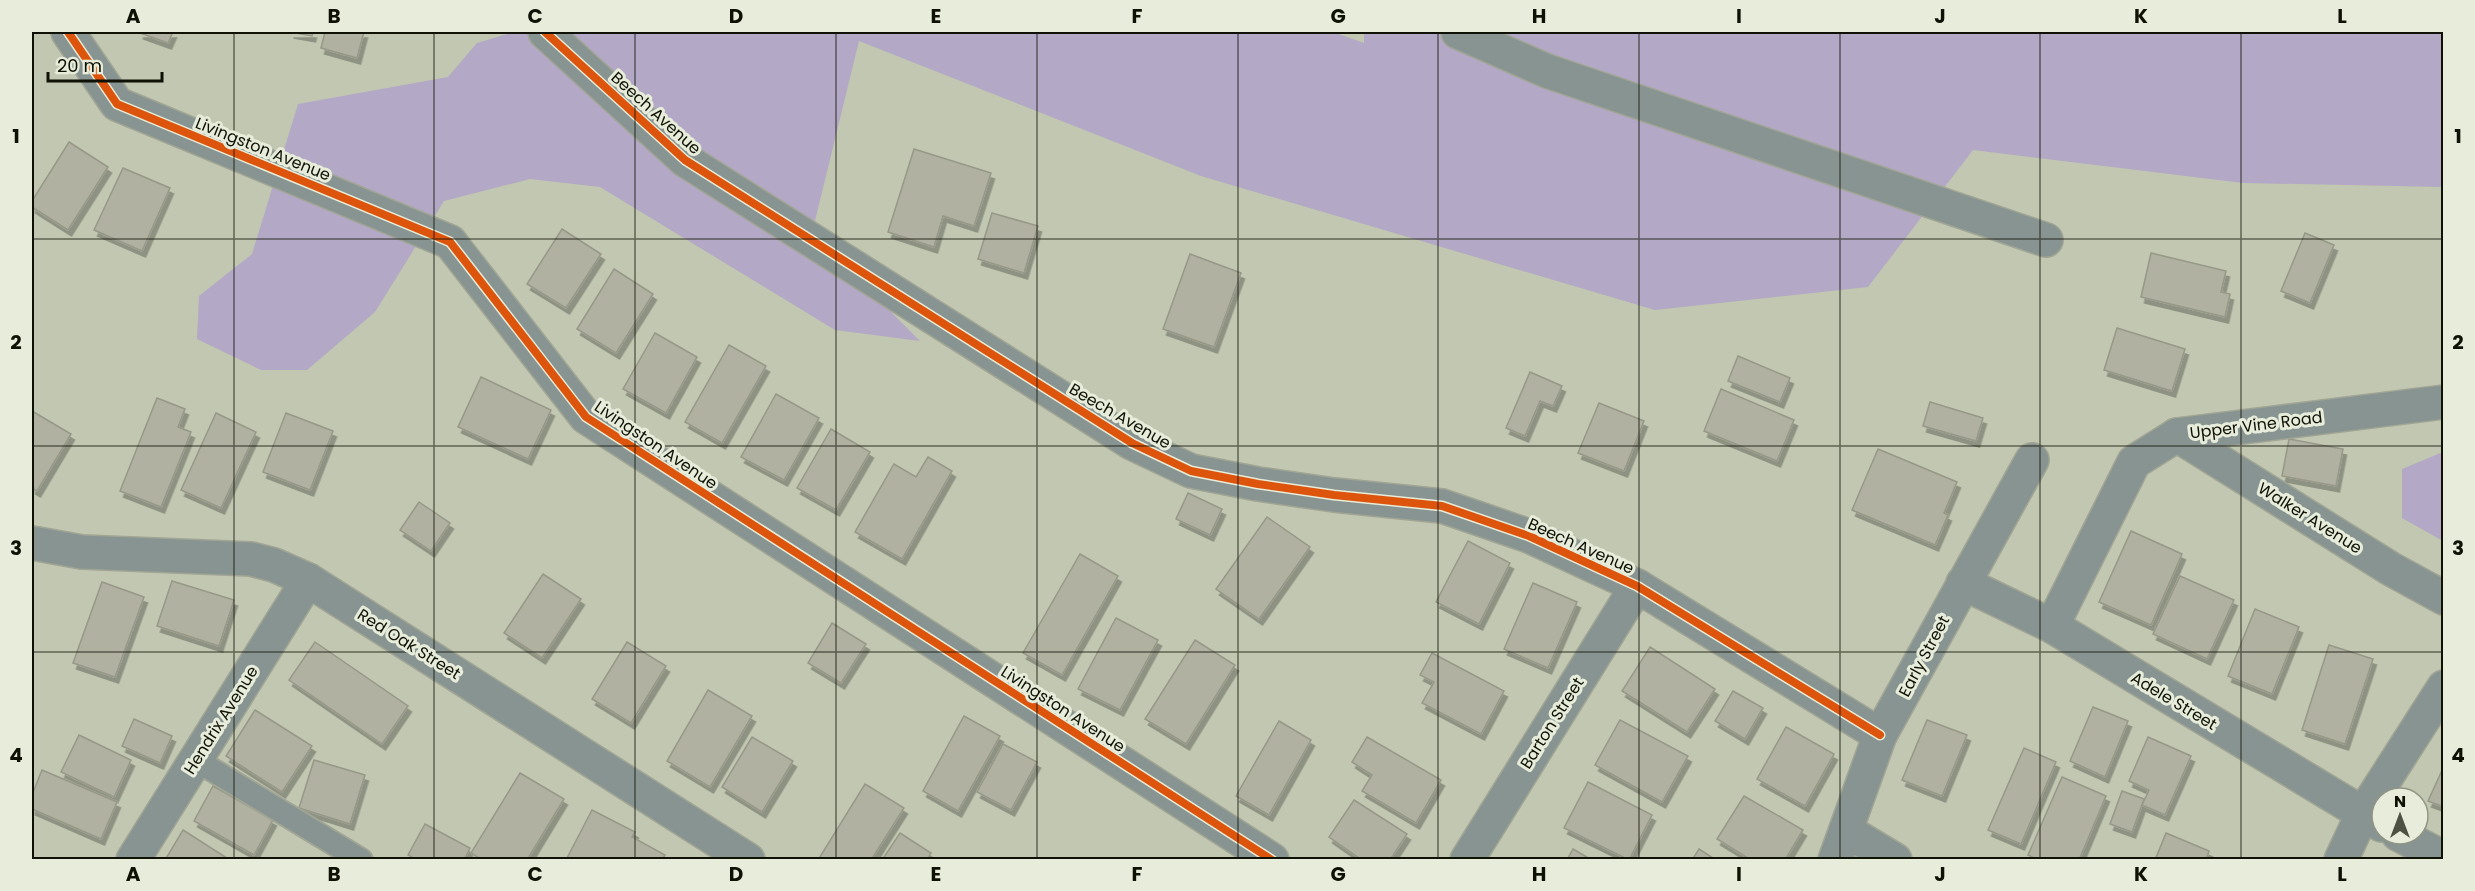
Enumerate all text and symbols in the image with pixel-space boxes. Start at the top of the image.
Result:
text: A [126,2,141,30]
text: B [327,2,341,30]
text: C [527,2,543,30]
text: D [729,2,743,30]
text: E [931,2,941,30]
text: F [1132,2,1143,30]
text: G [1330,2,1346,30]
text: H [1532,2,1546,30]
text: I [1736,2,1742,30]
text: J [1934,2,1946,30]
text: K [2134,2,2148,30]
text: L [2337,2,2347,30]
scale bar [48,45,162,83]
text: 20 m [57,53,102,78]
street label: Beech Avenue [606,66,706,160]
street label: Livingston Avenue [192,111,334,187]
text: 1 [12,122,20,150]
text: 1 [2454,122,2462,150]
text: 2 [10,328,22,356]
text: 2 [2452,328,2464,356]
street label: Beech Avenue [1065,378,1175,454]
street label: Livingston Avenue [590,395,722,495]
street label: Upper Vine Road [2188,405,2324,445]
street label: Walker Avenue [2254,477,2367,559]
street label: Beech Avenue [1524,512,1638,580]
text: 3 [10,534,22,562]
text: 3 [2452,534,2464,562]
street label: Red Oak Street [353,603,465,685]
street label: Early Street [1893,611,1955,701]
street label: Livingston Avenue [996,660,1130,758]
street label: Hendrix Avenue [178,661,264,779]
street label: Adele Street [2127,666,2221,736]
street label: Barton Street [1515,673,1589,773]
text: 4 [9,741,23,769]
text: 4 [2451,741,2465,769]
north arrow [2370,786,2430,846]
text: N [2394,790,2406,813]
text: A [126,860,141,888]
text: B [327,860,341,888]
text: C [527,860,543,888]
text: D [729,860,743,888]
text: E [931,860,941,888]
text: F [1132,860,1143,888]
text: G [1330,860,1346,888]
text: H [1532,860,1546,888]
text: I [1736,860,1742,888]
text: J [1934,860,1946,888]
text: K [2134,860,2148,888]
text: L [2337,860,2347,888]

